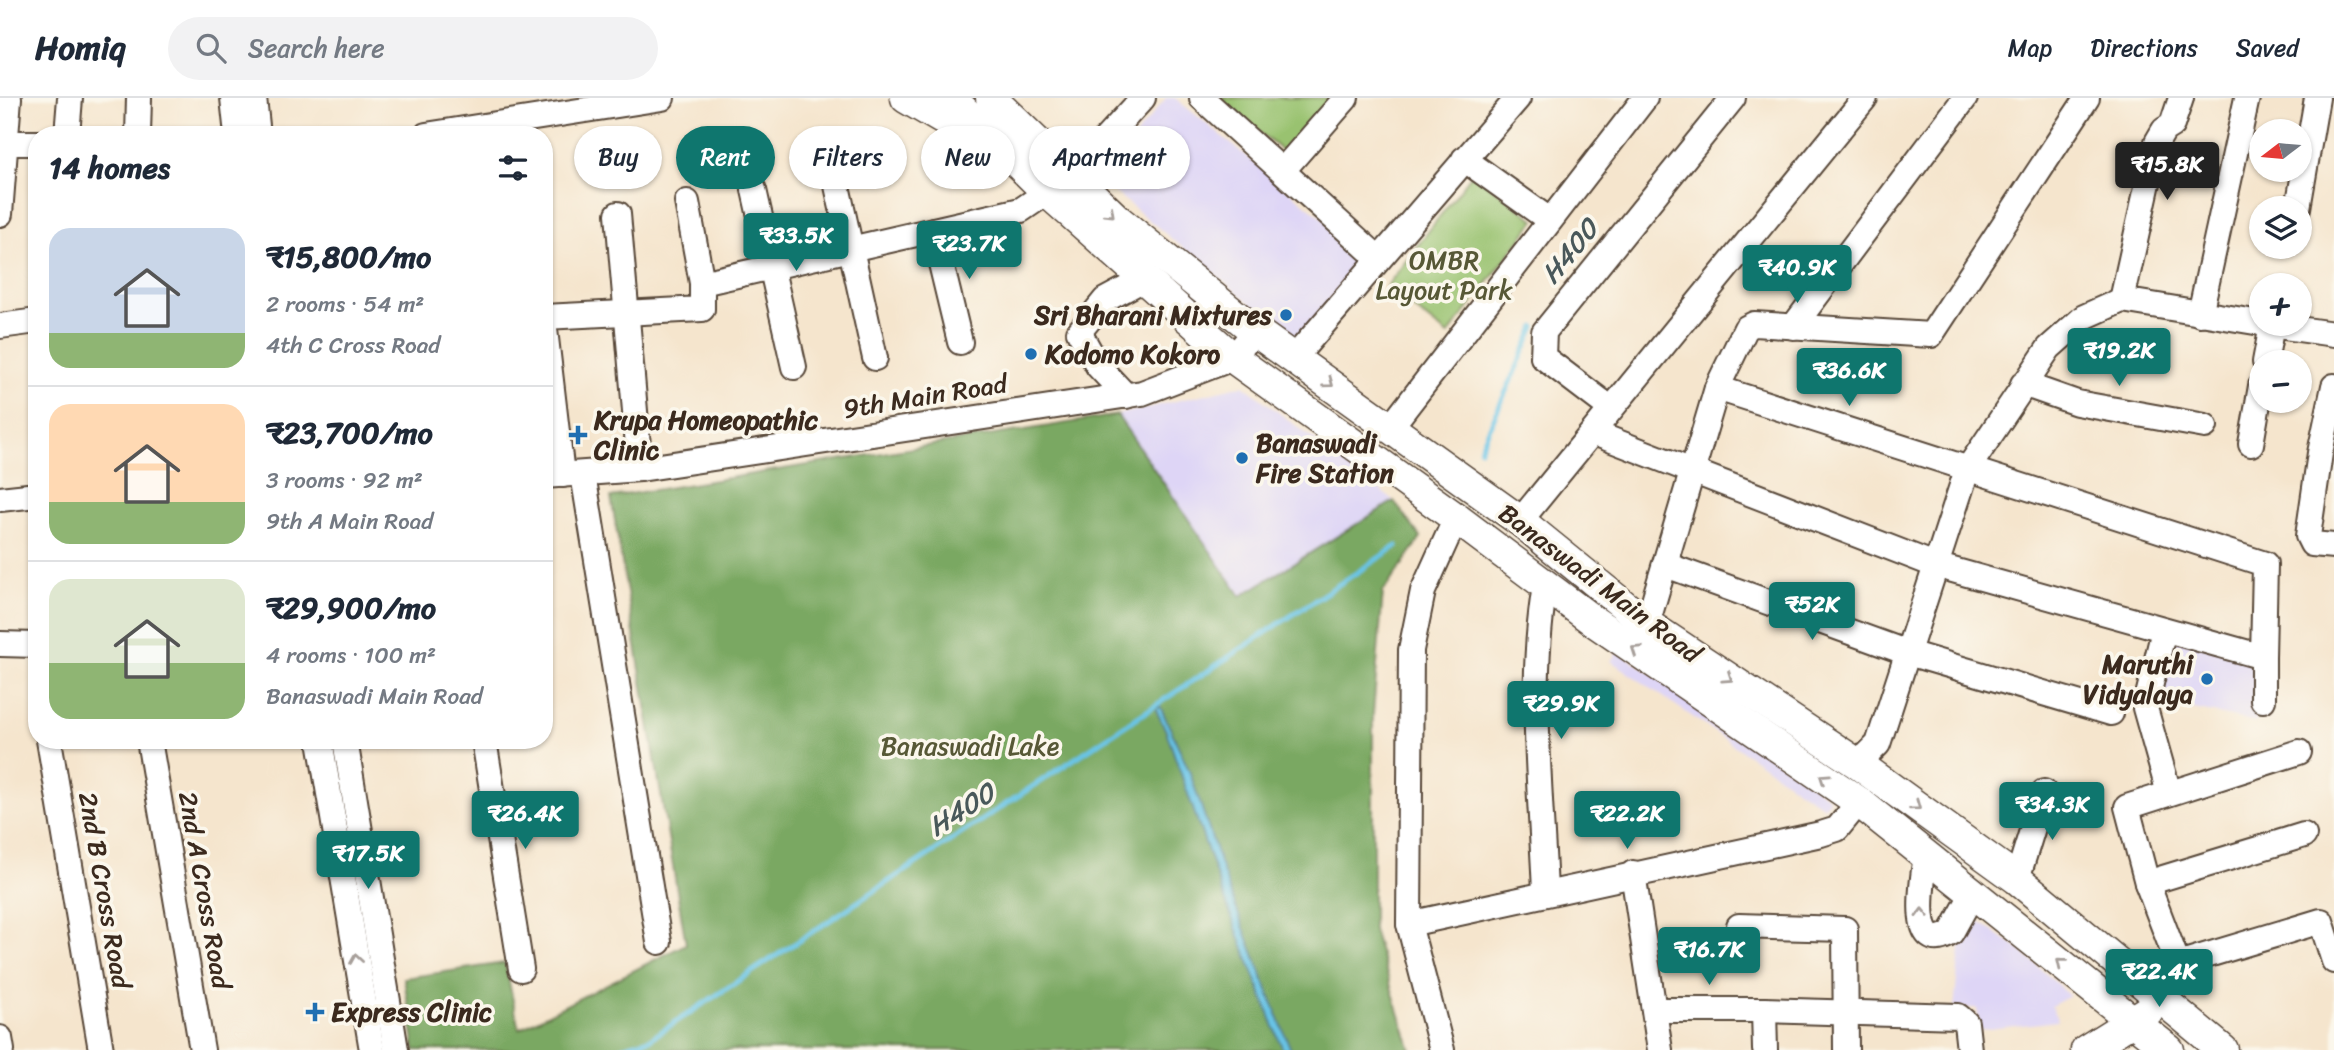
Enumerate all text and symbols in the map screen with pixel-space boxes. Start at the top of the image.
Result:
search box [168,17,658,80]
text: Homiq [35,19,126,77]
text: Search here [248,25,385,71]
text: Map [2008,27,2052,69]
text: Directions [2090,27,2198,69]
text: Saved [2236,27,2299,69]
icon: search [192,29,230,67]
north arrow [2249,119,2312,182]
map controls [2249,119,2312,413]
chip: Buy [574,126,662,189]
chip: Rent [676,126,775,189]
chip: Filters [789,126,907,189]
chip: New [921,126,1015,189]
chip: Apartment [1029,126,1190,189]
text: 14 homes [49,141,170,195]
pin: ₹15.8K [2110,142,2224,202]
text: ₹15.8K [2131,144,2203,185]
icon: filters [494,149,532,187]
button: layers [2249,196,2312,259]
one-way arrow [1102,205,1115,218]
water label: H400 [1527,205,1613,295]
pin: ₹33.5K [739,214,853,273]
text: ₹33.5K [759,215,833,256]
pin: ₹23.7K [912,222,1026,281]
text: ₹23.7K [933,223,1005,264]
text: ₹15,800/mo [266,230,431,284]
park label: OMBR Layout Park [1375,237,1513,313]
pin: ₹40.9K [1740,246,1854,305]
text: ₹40.9K [1759,247,1835,288]
icon: home [105,256,189,340]
button: + [2249,273,2312,336]
text: 2 rooms · 54 m² [266,284,424,325]
place label: Sri Bharani Mixtures [1033,292,1273,338]
marker: Sri Bharani Mixtures [1278,307,1294,323]
text: 4th C Cross Road [266,325,440,366]
pin: ₹19.2K [2062,328,2176,388]
text: ₹19.2K [2083,330,2155,371]
place label: Kodomo Kokoro [1044,331,1220,377]
marker: Kodomo Kokoro [1023,346,1039,362]
pin: ₹36.6K [1792,348,1906,408]
text: ₹36.6K [1813,350,1885,391]
button: − [2249,350,2312,413]
street label: 9th Main Road [840,360,1013,432]
one-way arrow [1321,374,1334,387]
place label: Krupa Homeopathic Clinic [593,397,819,473]
text: ₹23,700/mo [266,406,433,460]
place label: Banaswadi Fire Station [1255,420,1394,496]
marker: Krupa Homeopathic Clinic [568,425,588,445]
icon: home [105,432,189,516]
marker: Banaswadi Fire Station [1234,450,1250,466]
text: 3 rooms · 92 m² [266,460,423,501]
street label: Banaswadi Main Road [1488,491,1714,677]
text: 9th A Main Road [266,501,433,542]
text: ₹29,900/mo [266,581,436,635]
pin: ₹52K [1771,582,1853,642]
text: ₹52K [1785,584,1839,625]
icon: home [105,607,189,691]
text: 4 rooms · 100 m² [266,635,436,676]
place label: Maruthi Vidyalaya [2083,641,2195,717]
one-way arrow [1631,646,1644,658]
one-way arrow [1721,670,1734,683]
marker: Maruthi Vidyalaya [2199,671,2215,687]
text: Banaswadi Main Road [266,676,483,717]
pin: ₹29.9K [1504,682,1618,741]
text: ₹29.9K [1523,683,1599,724]
park label: Banaswadi Lake [881,723,1060,769]
water label: H400 [917,767,1008,850]
one-way arrow [1819,774,1832,786]
pin: ₹34.3K [1995,782,2109,842]
text: ₹34.3K [2015,784,2089,825]
street label: 2nd B Cross Road [65,788,145,994]
street label: 2nd A Cross Road [165,788,245,995]
pin: ₹26.4K [468,792,582,851]
pin: ₹22.2K [1570,792,1684,851]
text: ₹26.4K [488,793,562,834]
text: ₹22.2K [1590,793,1664,834]
one-way arrow [1908,798,1921,810]
pin: ₹17.5K [311,832,425,891]
text: ₹17.5K [333,833,403,874]
one-way arrow [1914,907,1930,918]
pin: ₹16.7K [1652,928,1766,987]
text: ₹16.7K [1674,929,1744,970]
pin: ₹22.4K [2102,950,2216,1009]
text: ₹22.4K [2122,951,2196,992]
one-way arrow [349,953,364,964]
one-way arrow [2057,958,2069,971]
place label: Express Clinic [331,989,492,1035]
marker: Express Clinic [305,1002,325,1022]

